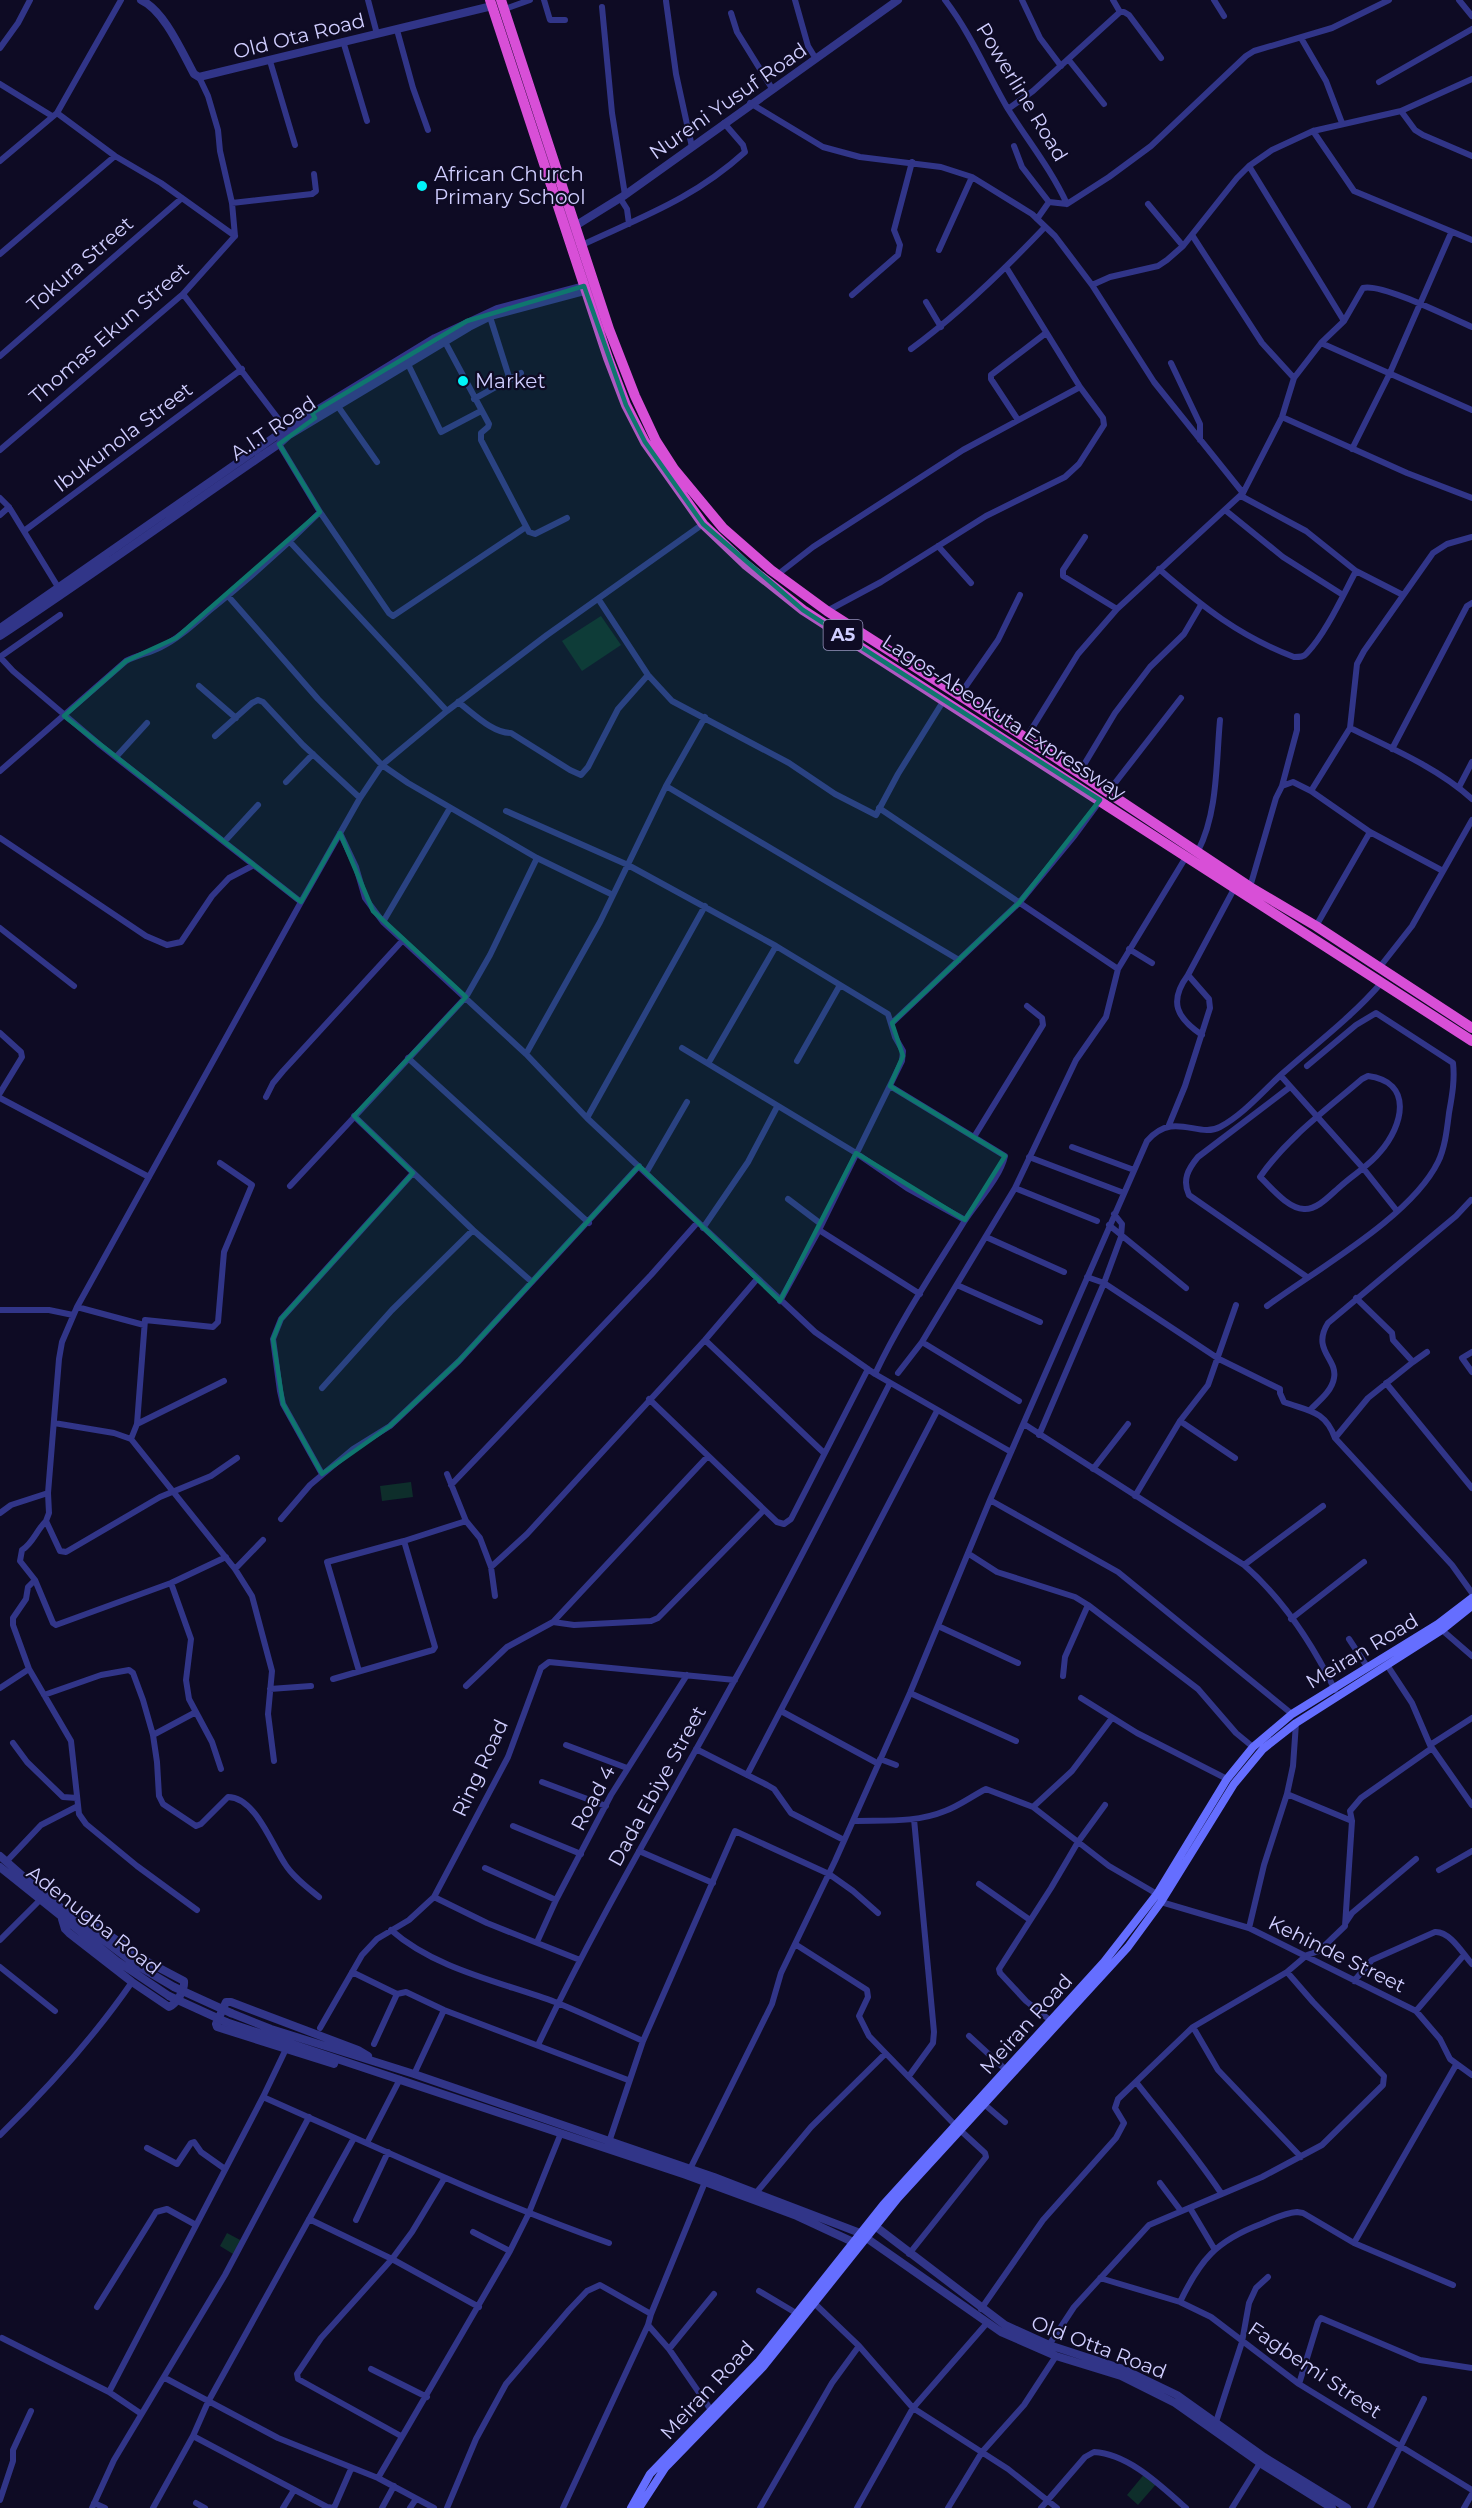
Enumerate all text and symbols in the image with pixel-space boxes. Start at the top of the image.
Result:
street label: Old Ota Road [231,8,367,64]
street label: Powerline Road [971,18,1073,166]
street label: Nureni Yusuf Road [645,38,811,164]
place label: African Church Primary School [434,162,586,209]
marker: African Church Primary School [415,179,429,193]
street label: Tokura Street [22,211,138,317]
street label: Thomas Ekun Street [24,257,194,409]
place label: Market [475,369,546,393]
marker: Market [456,374,470,388]
street label: Ibukunola Street [49,377,197,497]
street label: A.I.T Road [226,391,320,465]
road number: A5 [824,620,862,650]
street label: Lagos-Abeokuta Expressway [878,629,1130,805]
street label: Meiran Road [1302,1608,1422,1694]
street label: Dada Ebiye Street [603,1702,711,1870]
street label: Ring Road [447,1716,513,1820]
street label: Road 4 [566,1761,620,1835]
street label: Adenugba Road [22,1860,166,1980]
street label: Kehinde Street [1265,1910,1409,1998]
street label: Meiran Road [975,1969,1077,2079]
street label: Old Otta Road [1028,2310,1170,2384]
street label: Fagbemi Street [1244,2317,1386,2423]
street label: Meiran Road [655,2336,759,2444]

